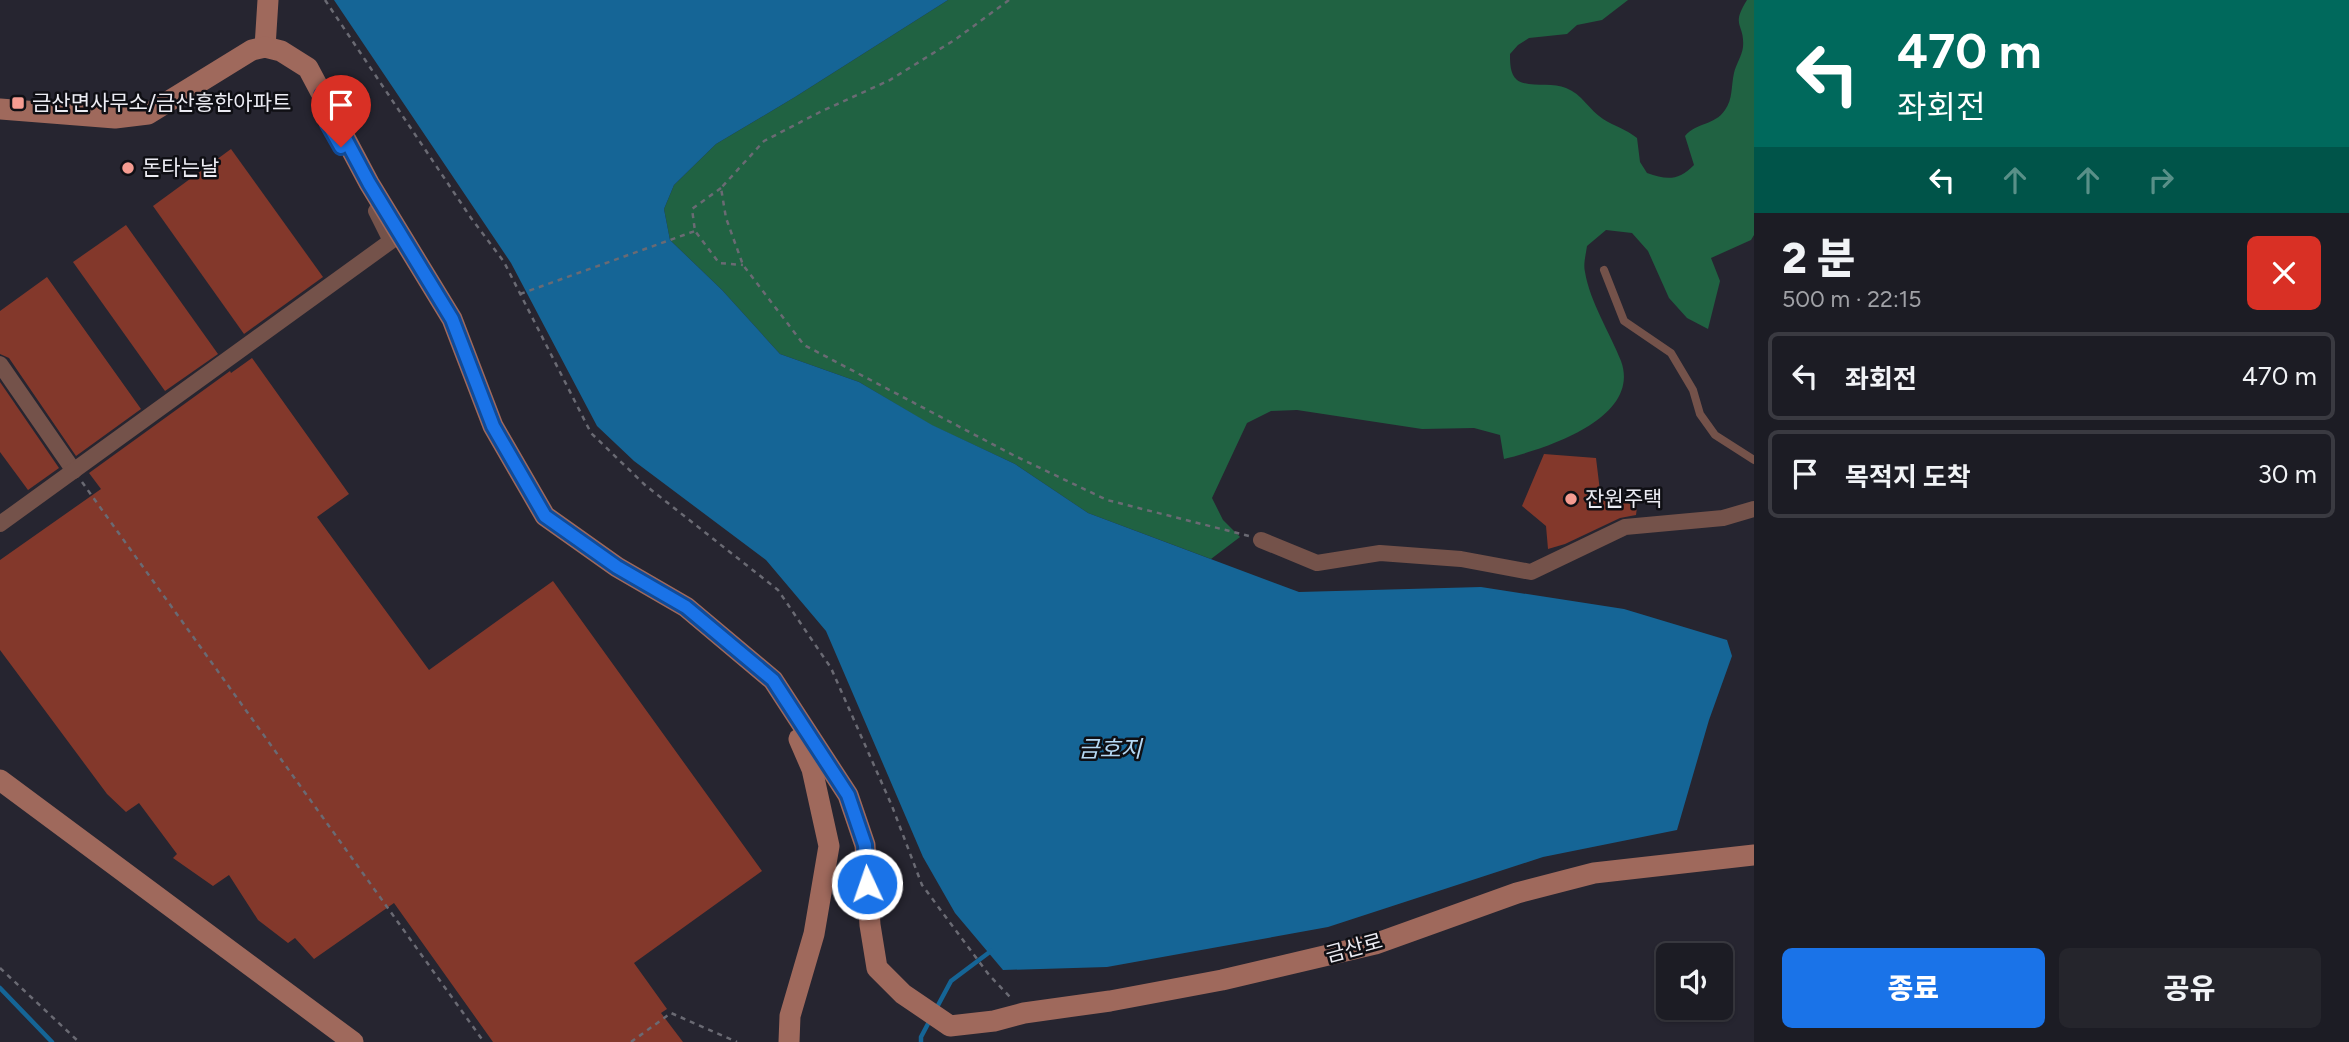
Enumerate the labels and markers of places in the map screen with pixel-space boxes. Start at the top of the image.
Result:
pin [311,75,371,147]
place label: 금산면사무소/금산흥한아파트 [32,90,291,115]
marker: 금산면사무소/금산흥한아파트 [10,95,26,111]
place label: 돈타는날 [142,155,219,180]
marker: 돈타는날 [120,160,136,176]
place label: 잔원주택 [1585,486,1662,511]
marker: 잔원주택 [1563,491,1579,507]

